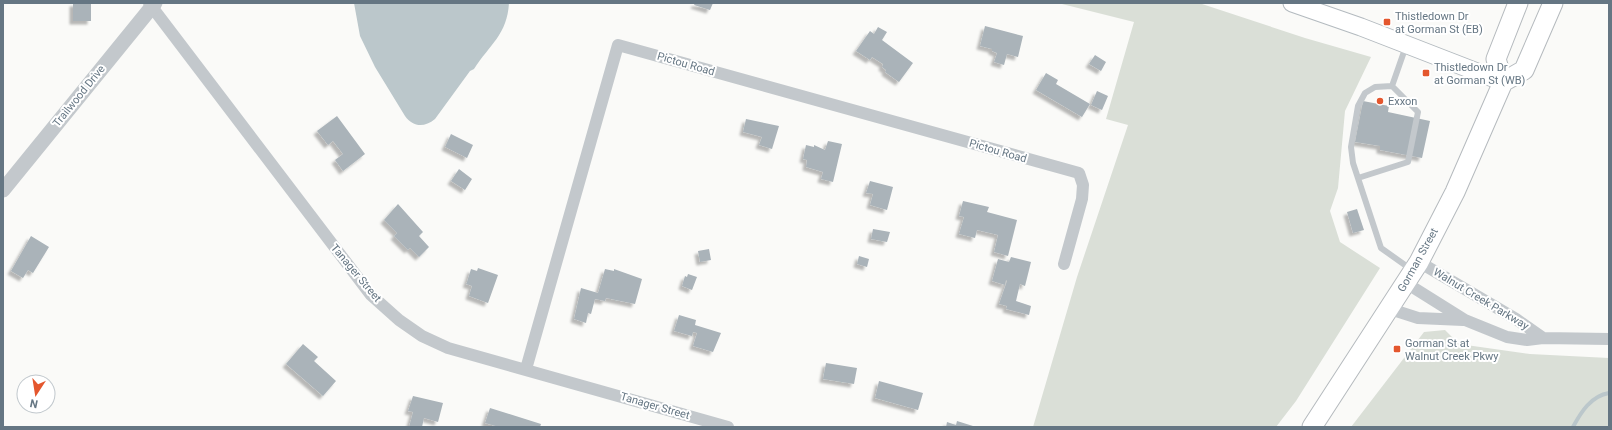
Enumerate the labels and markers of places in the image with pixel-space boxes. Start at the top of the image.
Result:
place label: Thistledown Dr at Gorman St (EB) [1395,10,1483,36]
marker: Thistledown Dr at Gorman St (EB) [1382,17,1392,27]
place label: Thistledown Dr at Gorman St (WB) [1434,61,1526,87]
marker: Thistledown Dr at Gorman St (WB) [1421,68,1431,78]
place label: Exxon [1388,95,1417,108]
marker: Exxon [1375,96,1385,106]
place label: Gorman St at Walnut Creek Pkwy [1405,337,1499,363]
marker: Gorman St at Walnut Creek Pkwy [1392,344,1402,354]

